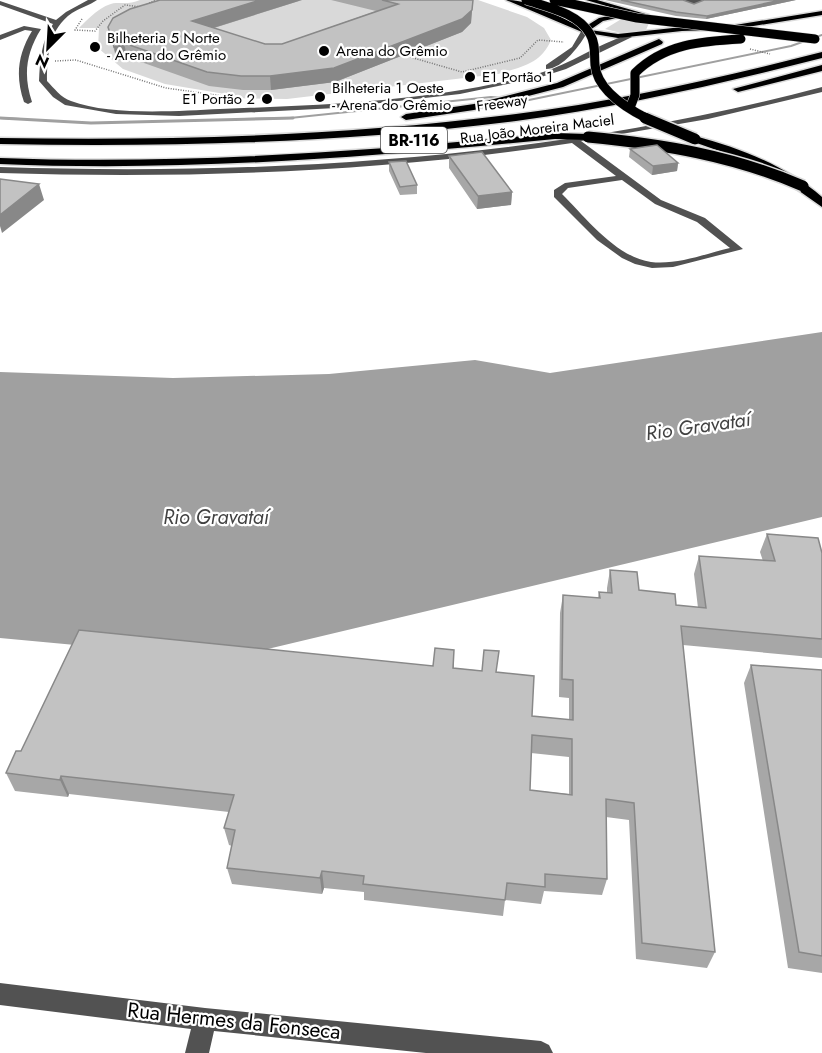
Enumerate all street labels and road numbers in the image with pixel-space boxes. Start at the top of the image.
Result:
street label: Freeway [475,88,529,117]
street label: Rua João Moreira Maciel [459,109,615,149]
road number: BR-116 [381,127,447,153]
street label: Rua Hermes da Fonseca [126,995,342,1047]

